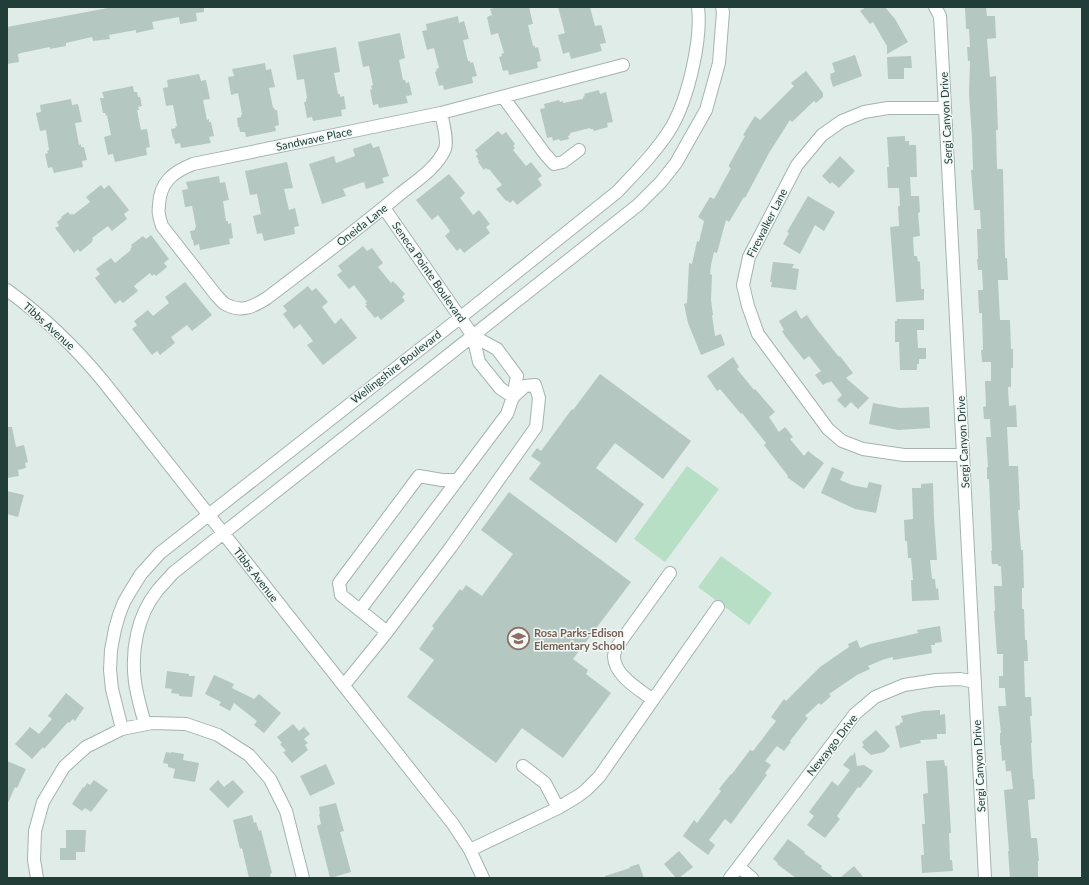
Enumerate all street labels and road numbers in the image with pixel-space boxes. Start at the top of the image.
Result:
street label: Sergi Canyon Drive [937,71,954,165]
street label: Sandwave Place [275,124,353,153]
street label: Firewalker Lane [744,186,790,259]
street label: Oneida Lane [334,201,390,248]
street label: Seneca Pointe Boulevard [390,219,469,324]
street label: Tibbs Avenue [21,299,78,352]
street label: Wellingshire Boulevard [348,327,443,406]
street label: Sergi Canyon Drive [954,395,971,489]
street label: Tibbs Avenue [231,545,282,604]
street label: Newaygo Drive [804,711,860,778]
street label: Sergi Canyon Drive [970,719,987,813]

